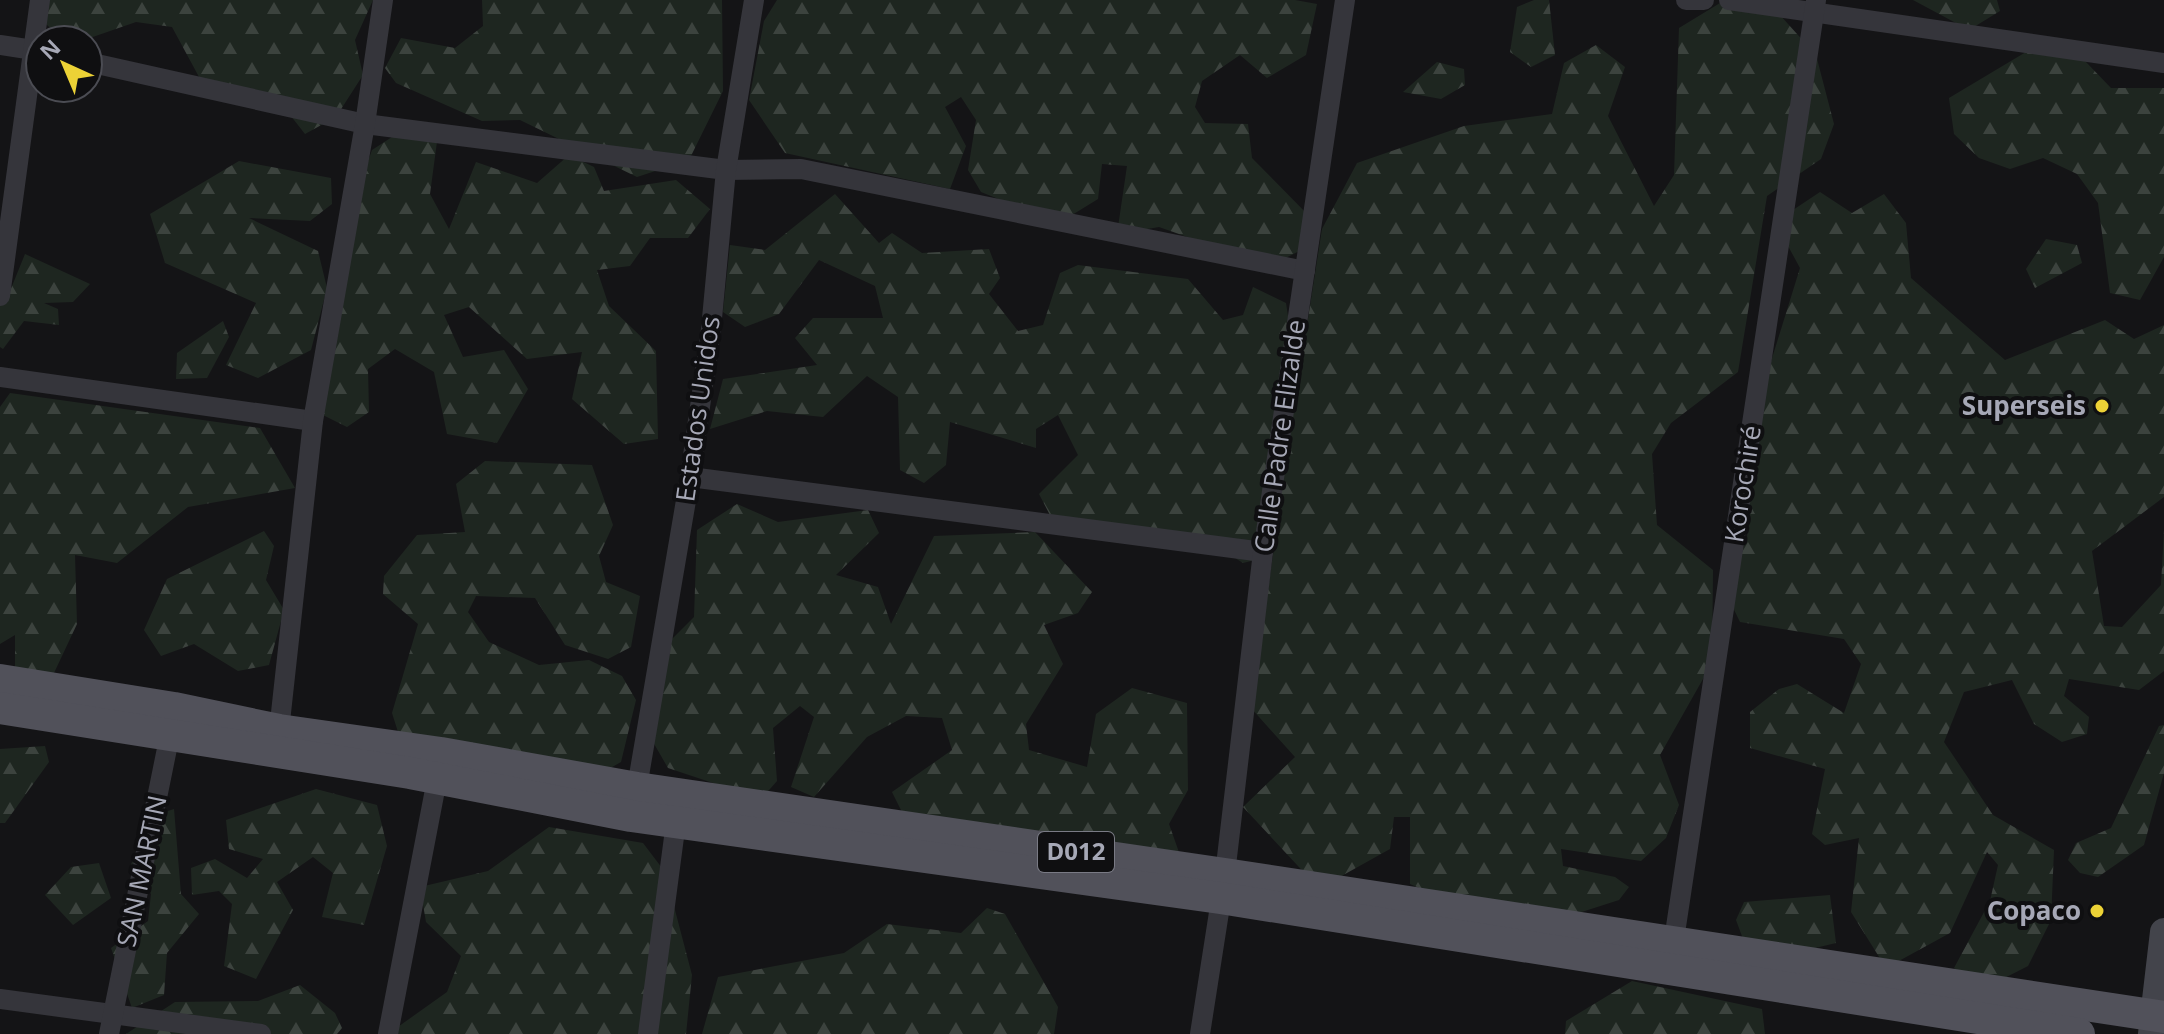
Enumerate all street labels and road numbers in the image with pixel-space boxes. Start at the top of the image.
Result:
street label: Estados Unidos [666,314,728,504]
street label: Calle Padre Elizalde [1245,317,1313,555]
street label: Korochiré [1715,423,1769,545]
street label: SAN MARTIN [107,792,175,950]
road number: D012 [1038,832,1114,872]

